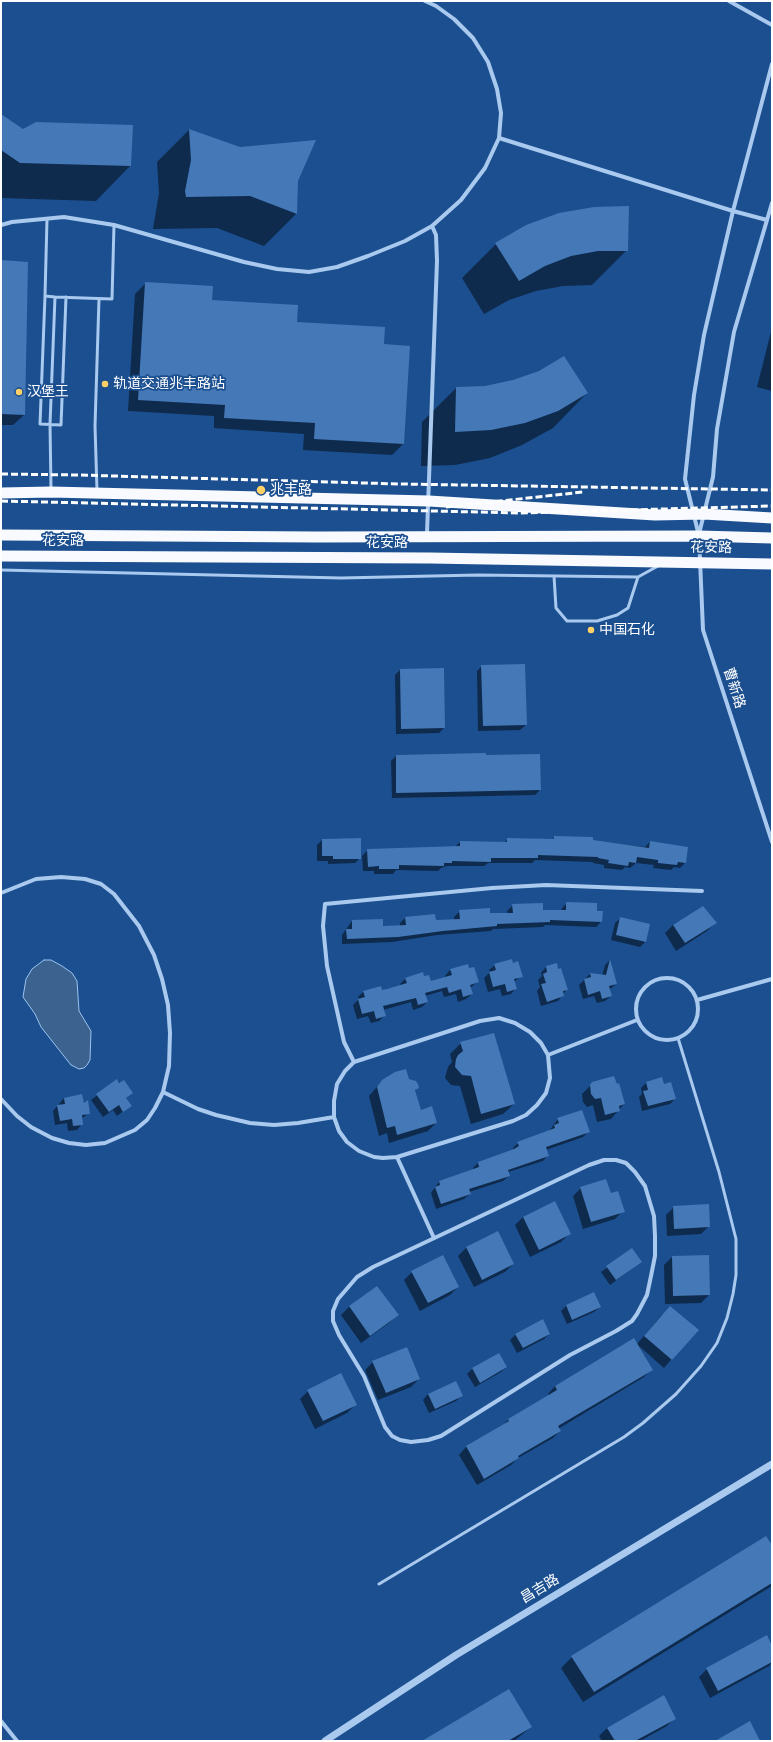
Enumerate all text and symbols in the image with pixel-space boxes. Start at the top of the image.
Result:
place label: 轨道交通兆丰路站 [113,376,225,392]
marker: 轨道交通兆丰路站 [100,379,110,389]
place label: 汉堡王 [27,384,69,400]
marker: 汉堡王 [14,387,24,397]
place label: 兆丰路 [270,482,312,498]
marker: 兆丰路 [255,484,267,496]
street label: 花安路 [42,533,84,549]
street label: 花安路 [366,535,408,551]
street label: 花安路 [690,539,732,557]
place label: 中国石化 [599,622,655,638]
marker: 中国石化 [586,625,596,635]
street label: 曹新路 [720,665,748,711]
street label: 昌吉路 [518,1571,562,1607]

